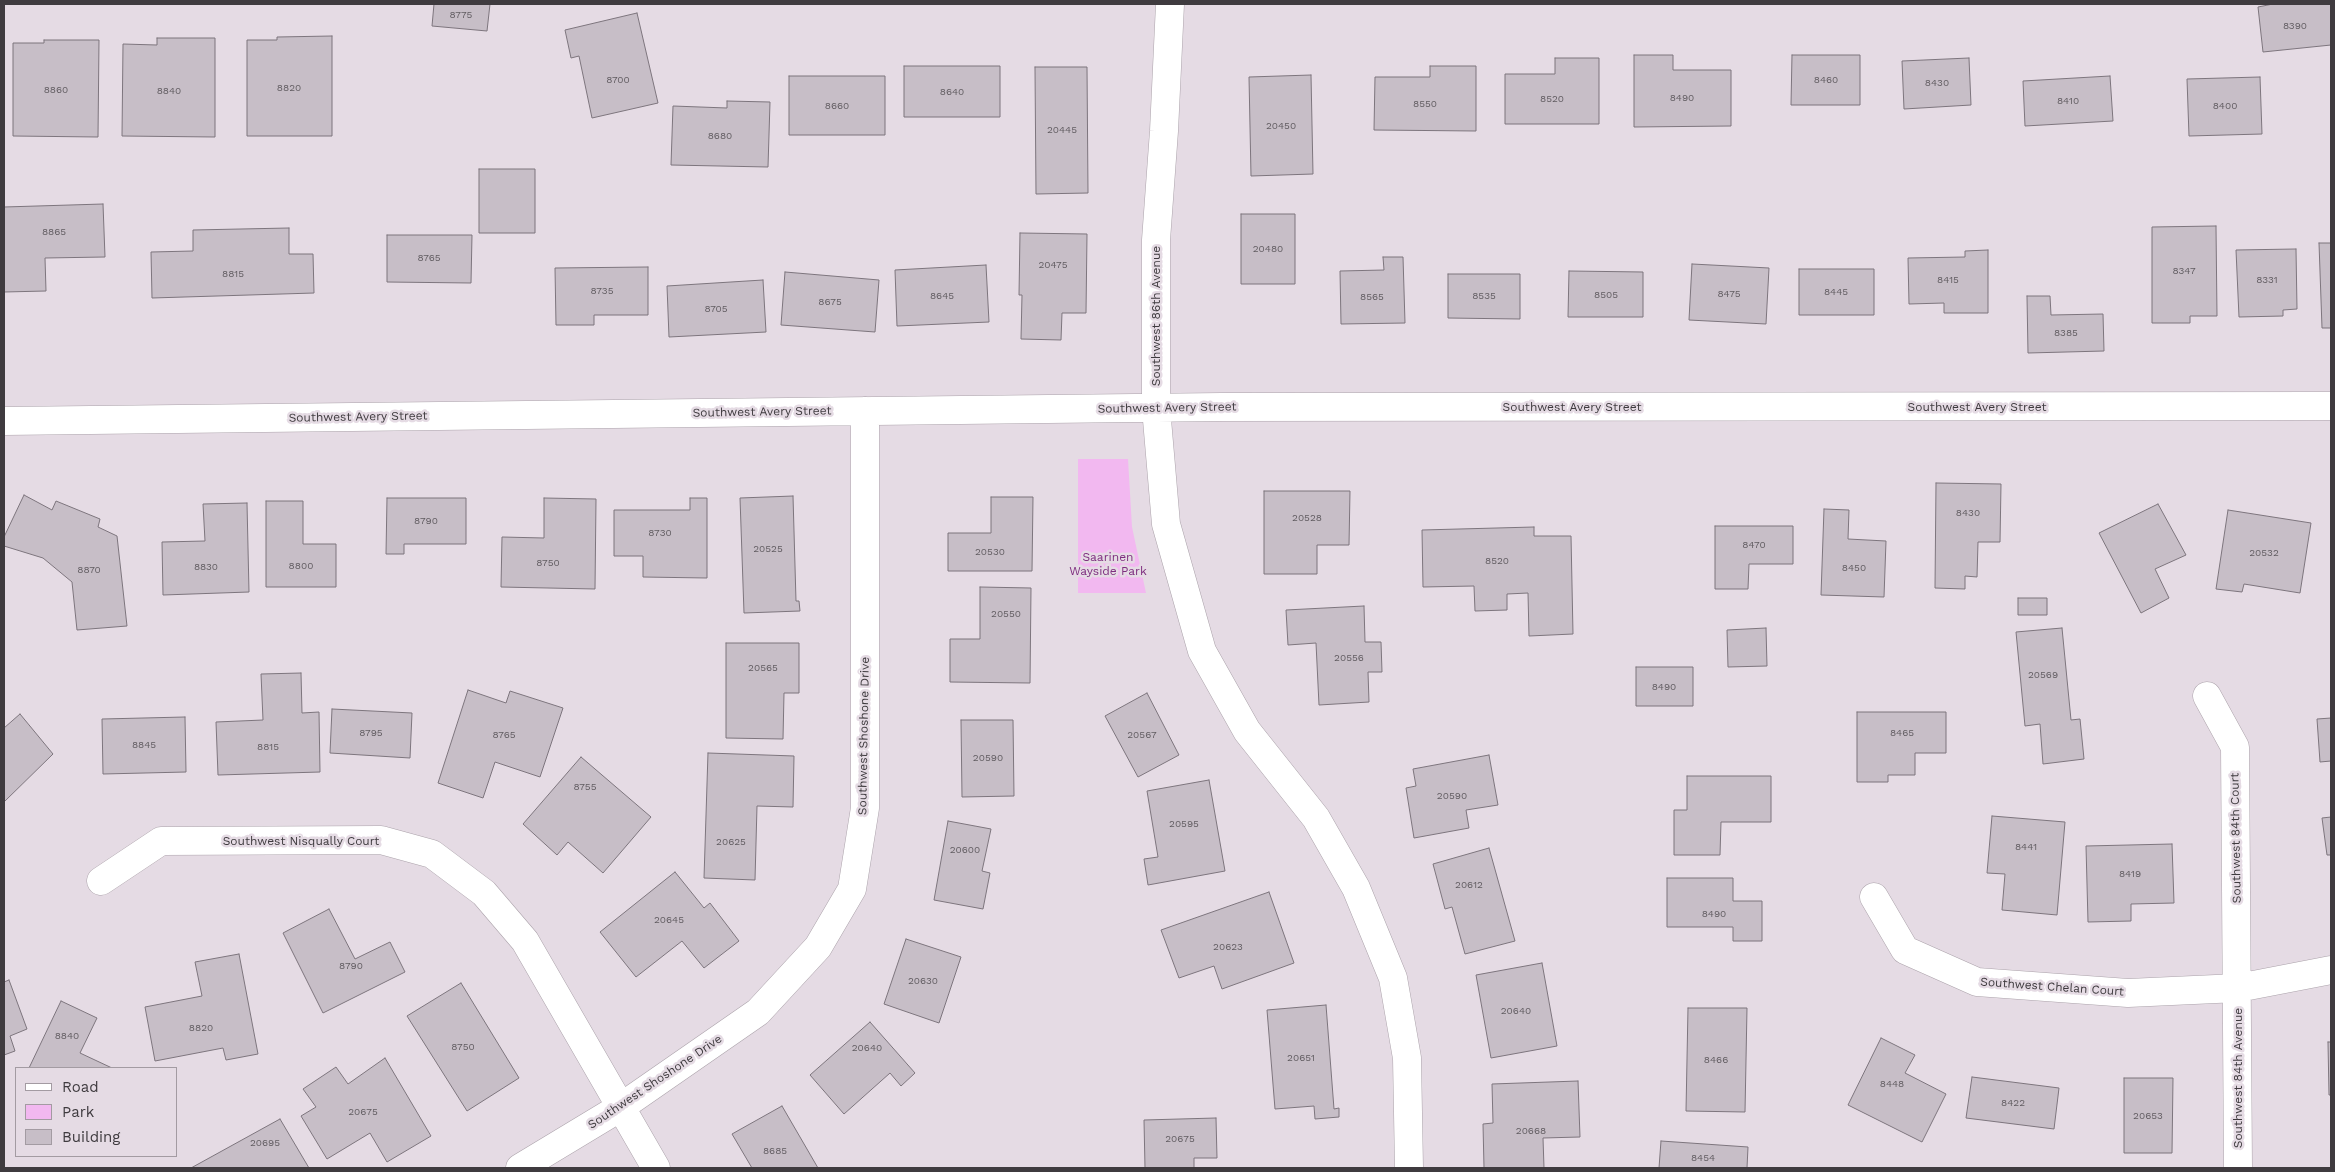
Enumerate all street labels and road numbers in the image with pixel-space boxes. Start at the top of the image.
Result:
street label: Southwest 86th Avenue [1149,246,1163,386]
street label: Southwest Avery Street [1097,400,1237,416]
street label: Southwest Avery Street [1503,400,1641,414]
street label: Southwest Avery Street [1908,400,2046,414]
street label: Southwest Avery Street [692,404,832,420]
street label: Southwest Avery Street [288,409,428,425]
street label: Southwest Shoshone Drive [855,657,873,815]
street label: Southwest 84th Court [2228,773,2244,903]
street label: Southwest Nisqually Court [223,834,379,848]
street label: Southwest Chelan Court [1980,975,2124,999]
street label: Southwest 84th Avenue [2231,1008,2245,1148]
street label: Southwest Shoshone Drive [585,1032,725,1132]

